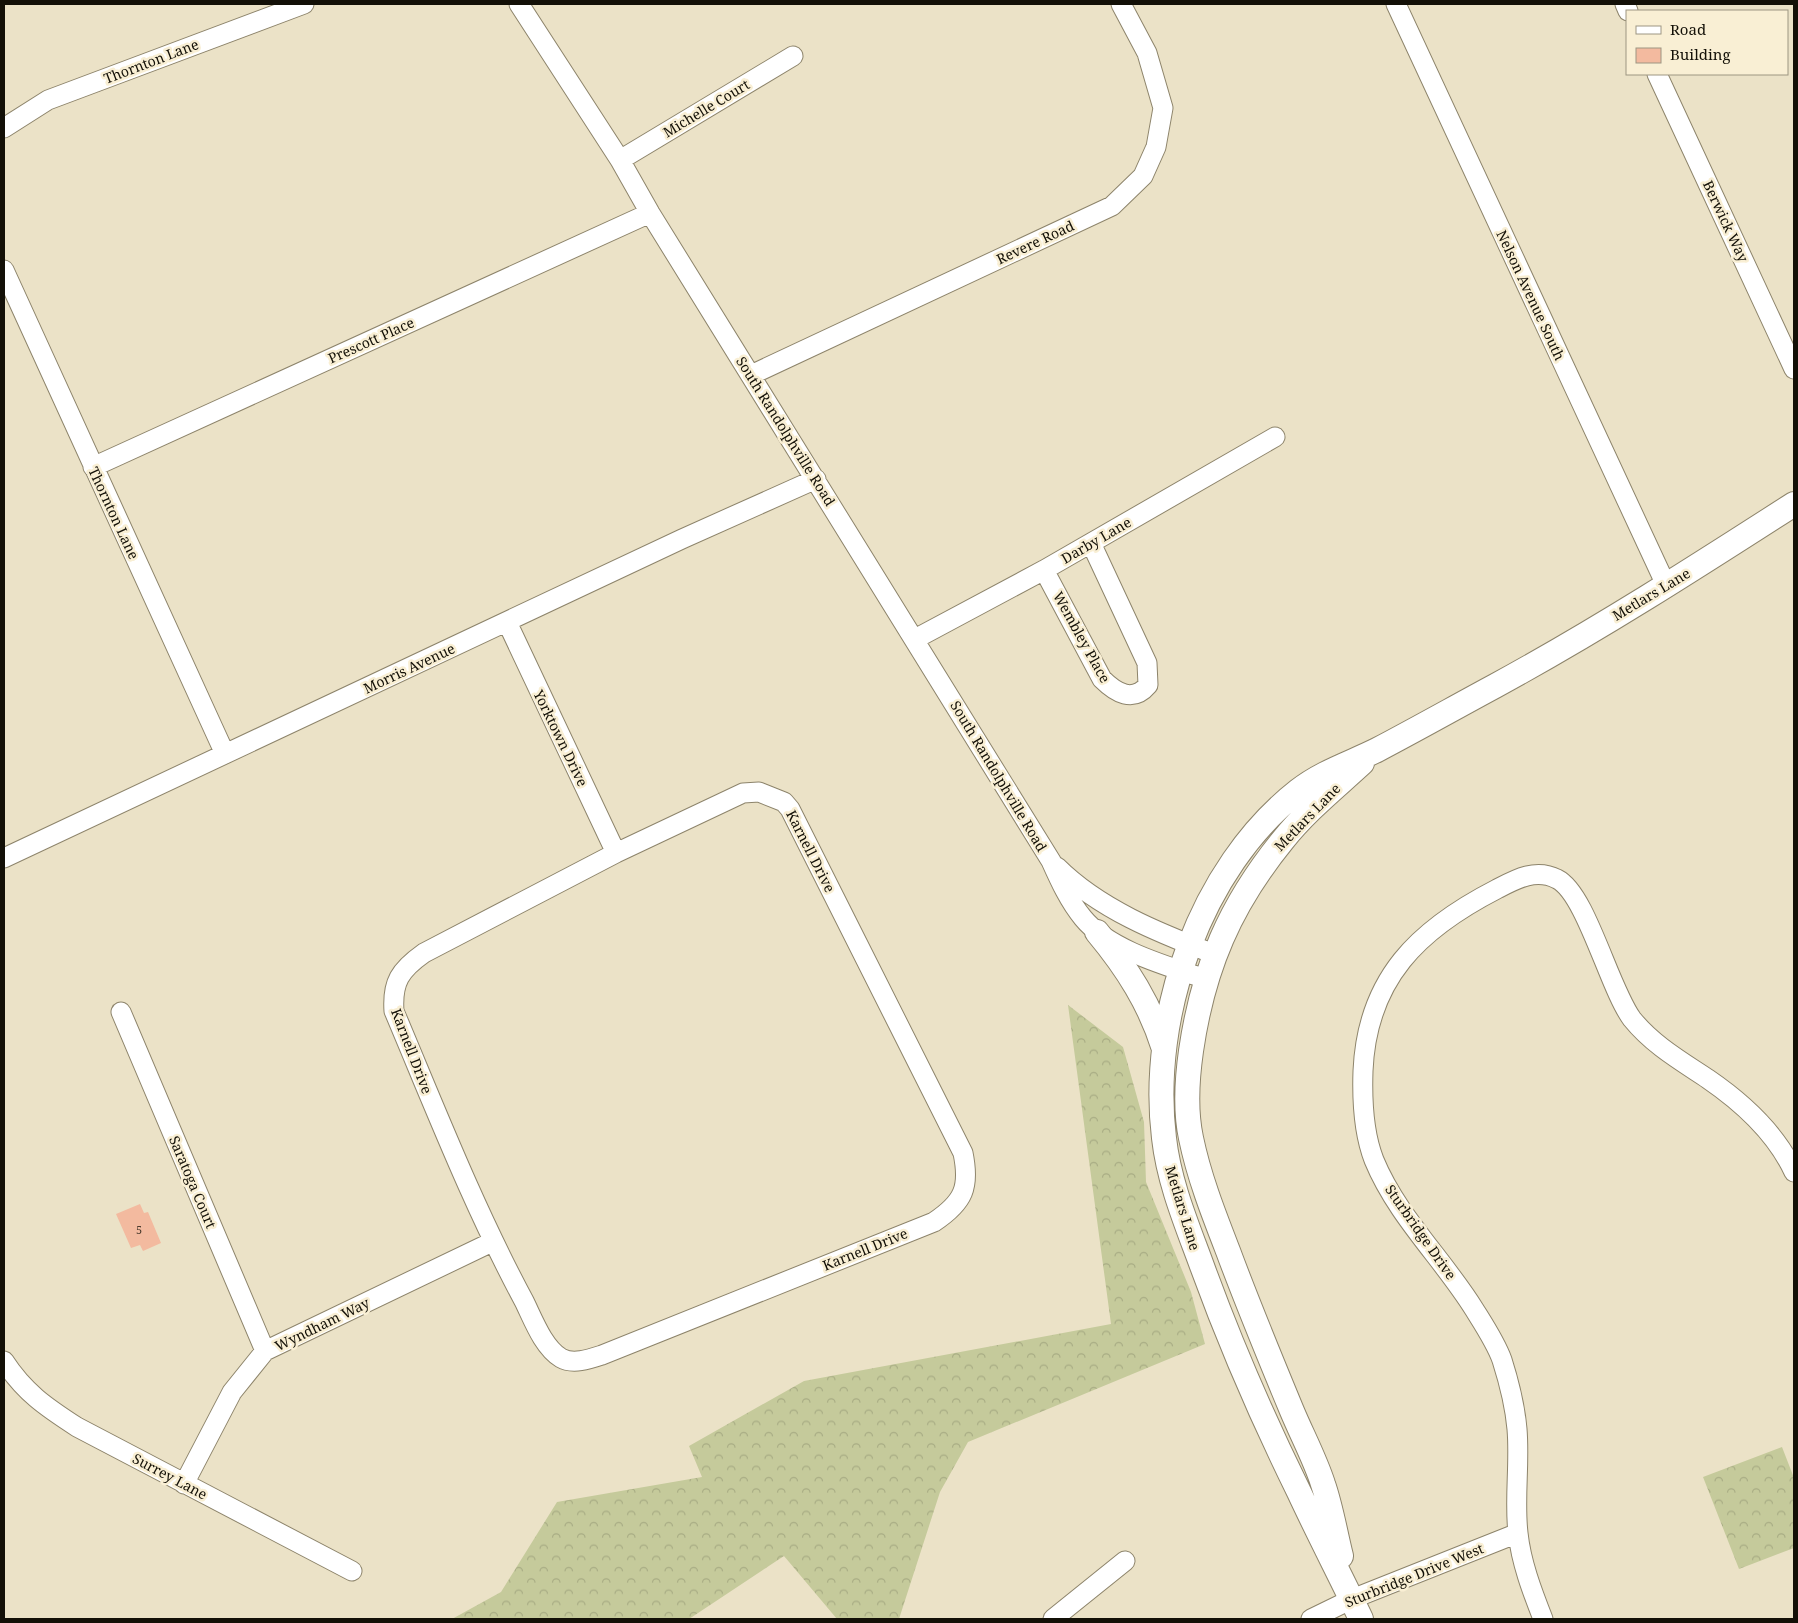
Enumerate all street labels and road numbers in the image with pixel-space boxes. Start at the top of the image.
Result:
street label: Thornton Lane [101,34,201,88]
street label: Michelle Court [659,75,753,141]
street label: Berwick Way [1699,177,1753,265]
street label: Revere Road [993,216,1077,268]
street label: Nelson Avenue South [1492,227,1570,363]
street label: Prescott Place [325,313,417,367]
street label: South Randolphville Road [732,353,840,510]
street label: Thornton Lane [84,464,144,562]
street label: Darby Lane [1058,512,1134,568]
street label: Metlars Lane [1609,563,1693,625]
street label: Wembley Place [1049,588,1115,686]
street label: Morris Avenue [360,638,458,698]
street label: Yorktown Drive [529,686,593,789]
street label: South Randolphville Road [946,697,1052,855]
street label: Metlars Lane [1270,779,1344,855]
street label: Karnell Drive [782,807,840,895]
street label: Karnell Drive [387,1006,437,1096]
street label: Saratoga Court [165,1133,221,1231]
street label: Metlars Lane [1161,1163,1205,1253]
street label: Sturbridge Drive [1381,1181,1461,1283]
street label: Karnell Drive [820,1223,910,1275]
street label: Wyndham Way [272,1293,373,1355]
street label: Surrey Lane [129,1448,211,1504]
street label: Sturbridge Drive West [1342,1538,1486,1612]

